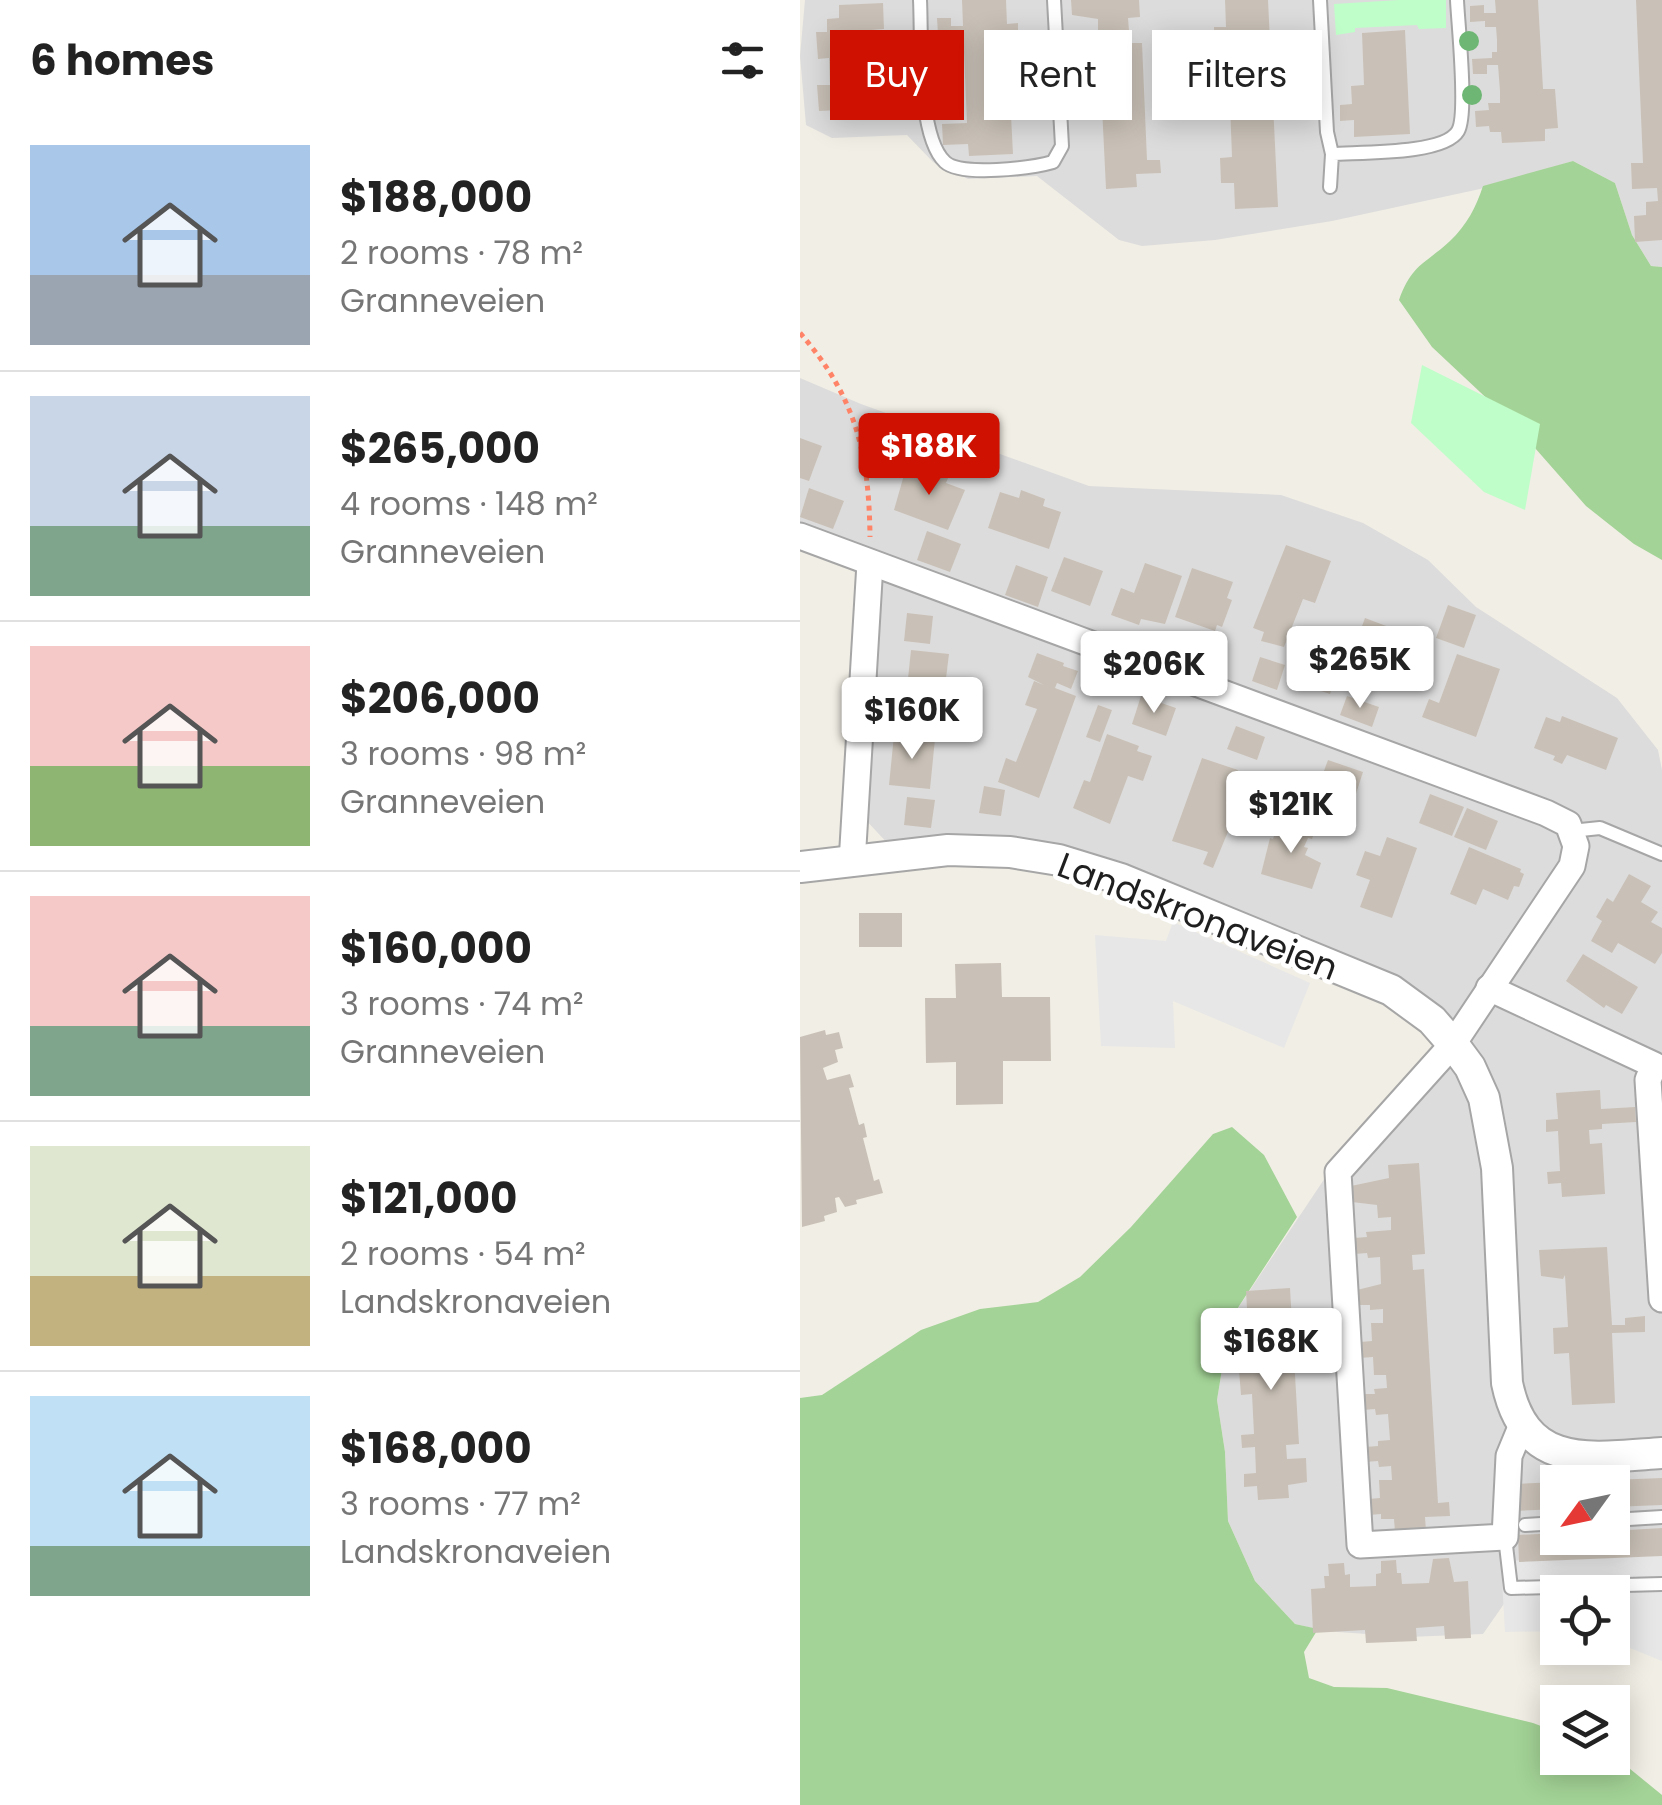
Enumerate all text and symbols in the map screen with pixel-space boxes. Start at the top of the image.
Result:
chip: Buy [830,30,964,120]
chip: Rent [984,30,1132,120]
chip: Filters [1152,30,1322,120]
text: 6 homes [30,31,215,90]
icon: filters [715,33,770,88]
text: $188,000 [340,168,532,227]
icon: home [110,185,230,305]
text: 2 rooms · 78 m² [340,230,583,275]
text: Granneveien [340,278,545,323]
pin: $188K [859,413,999,498]
text: $265,000 [340,419,540,478]
text: $188K [881,423,977,468]
icon: home [110,436,230,556]
text: 4 rooms · 148 m² [340,481,598,526]
text: Granneveien [340,529,545,574]
pin: $265K [1290,626,1430,711]
pin: $206K [1084,631,1224,716]
text: $265K [1309,636,1411,681]
text: $206K [1103,641,1205,686]
text: $206,000 [340,669,540,728]
pin: $160K [842,677,982,762]
icon: home [110,686,230,806]
text: $160K [864,687,960,732]
text: 3 rooms · 98 m² [340,731,586,776]
pin: $121K [1221,771,1361,856]
text: Granneveien [340,779,545,824]
text: $121K [1248,781,1334,826]
street label: Landskronaveien [1051,840,1345,992]
text: $160,000 [340,919,532,978]
icon: home [110,936,230,1056]
text: 3 rooms · 74 m² [340,981,584,1026]
text: Granneveien [340,1029,545,1074]
text: $121,000 [340,1169,517,1228]
icon: home [110,1186,230,1306]
text: 2 rooms · 54 m² [340,1231,586,1276]
text: Landskronaveien [340,1279,611,1324]
pin: $168K [1201,1308,1341,1393]
text: $168K [1223,1318,1319,1363]
text: $168,000 [340,1419,532,1478]
icon: home [110,1436,230,1556]
north arrow [1540,1465,1630,1555]
map controls [1540,1465,1630,1775]
text: 3 rooms · 77 m² [340,1481,581,1526]
text: Landskronaveien [340,1529,611,1574]
button: locate [1540,1575,1630,1665]
button: layers [1540,1685,1630,1775]

